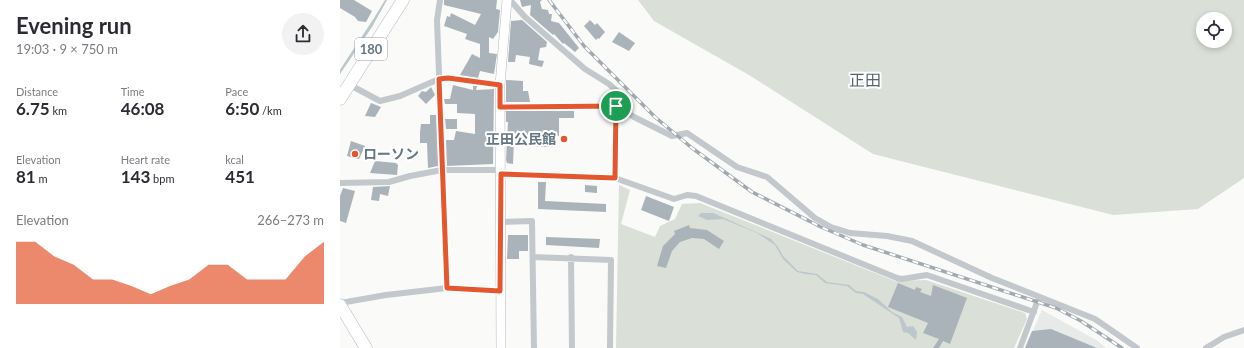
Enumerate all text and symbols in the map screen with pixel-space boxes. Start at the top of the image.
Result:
text: Evening run [16,12,132,39]
map controls [1196,12,1232,48]
button: locate [1196,12,1232,48]
button: share [282,13,324,55]
road number: 180 [355,38,387,60]
text: 19:03 · 9 × 750 m [16,41,118,57]
district label: 正田 [849,70,881,89]
text: Distance [16,85,58,98]
text: Time [121,85,145,98]
text: Pace [225,85,248,98]
pin [599,89,633,123]
icon: arrive [605,95,627,117]
text: 6.75 [16,98,50,119]
text: 46:08 [121,98,164,119]
text: 6:50 [225,98,259,119]
text: km [50,104,67,117]
text: /km [259,104,282,117]
place label: 正田公民館 [486,130,556,147]
marker: 正田公民館 [559,134,569,144]
place label: ローソン [363,145,419,162]
marker: ローソン [350,149,360,159]
text: Elevation [16,153,61,166]
text: Heart rate [121,153,170,166]
text: kcal [225,153,244,166]
text: 81 [16,166,36,187]
text: 143 [121,166,150,187]
text: 451 [225,166,255,187]
text: m [36,172,48,185]
text: bpm [150,172,174,185]
text: Elevation [16,212,69,228]
text: 266–273 m [257,212,324,228]

